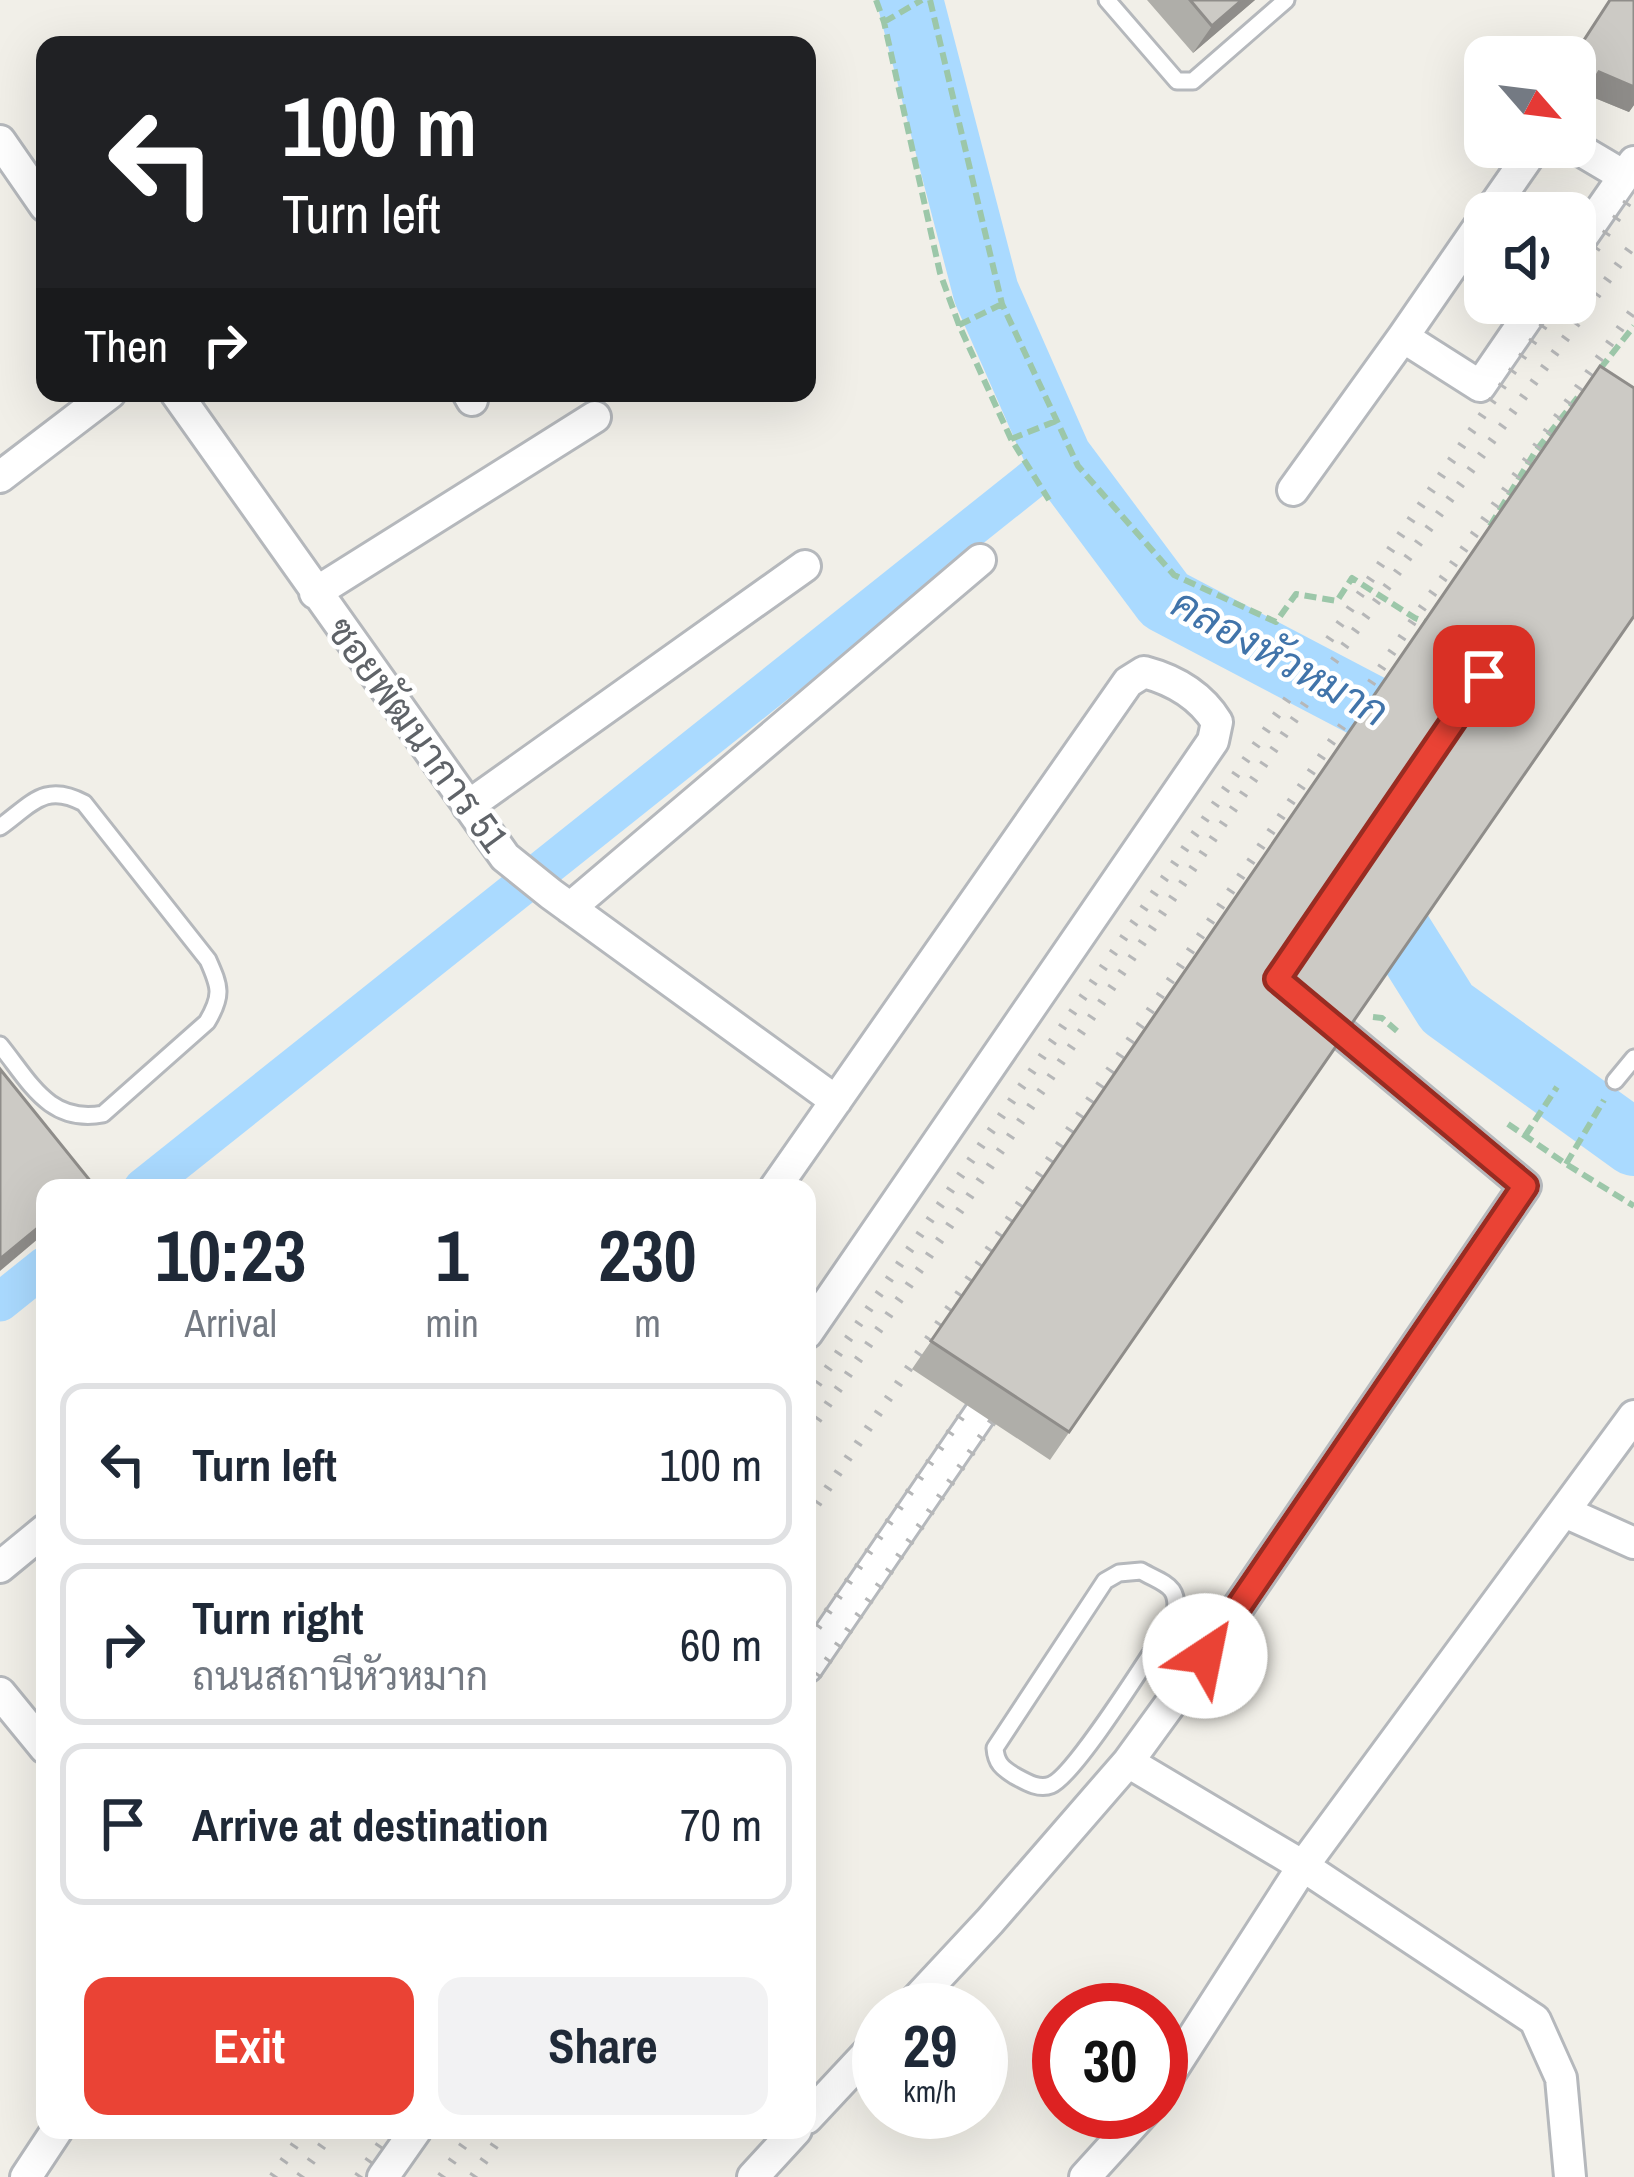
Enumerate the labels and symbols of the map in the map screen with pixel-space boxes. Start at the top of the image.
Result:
north arrow [1464,36,1596,168]
water label: คลองหัวหมาก [1162,575,1398,739]
street label: ซอยพัฒนาการ 51 [315,606,521,862]
pin [1433,625,1535,727]
position arrow [1142,1593,1268,1719]
speed limit sign: 30 [1032,1983,1188,2139]

